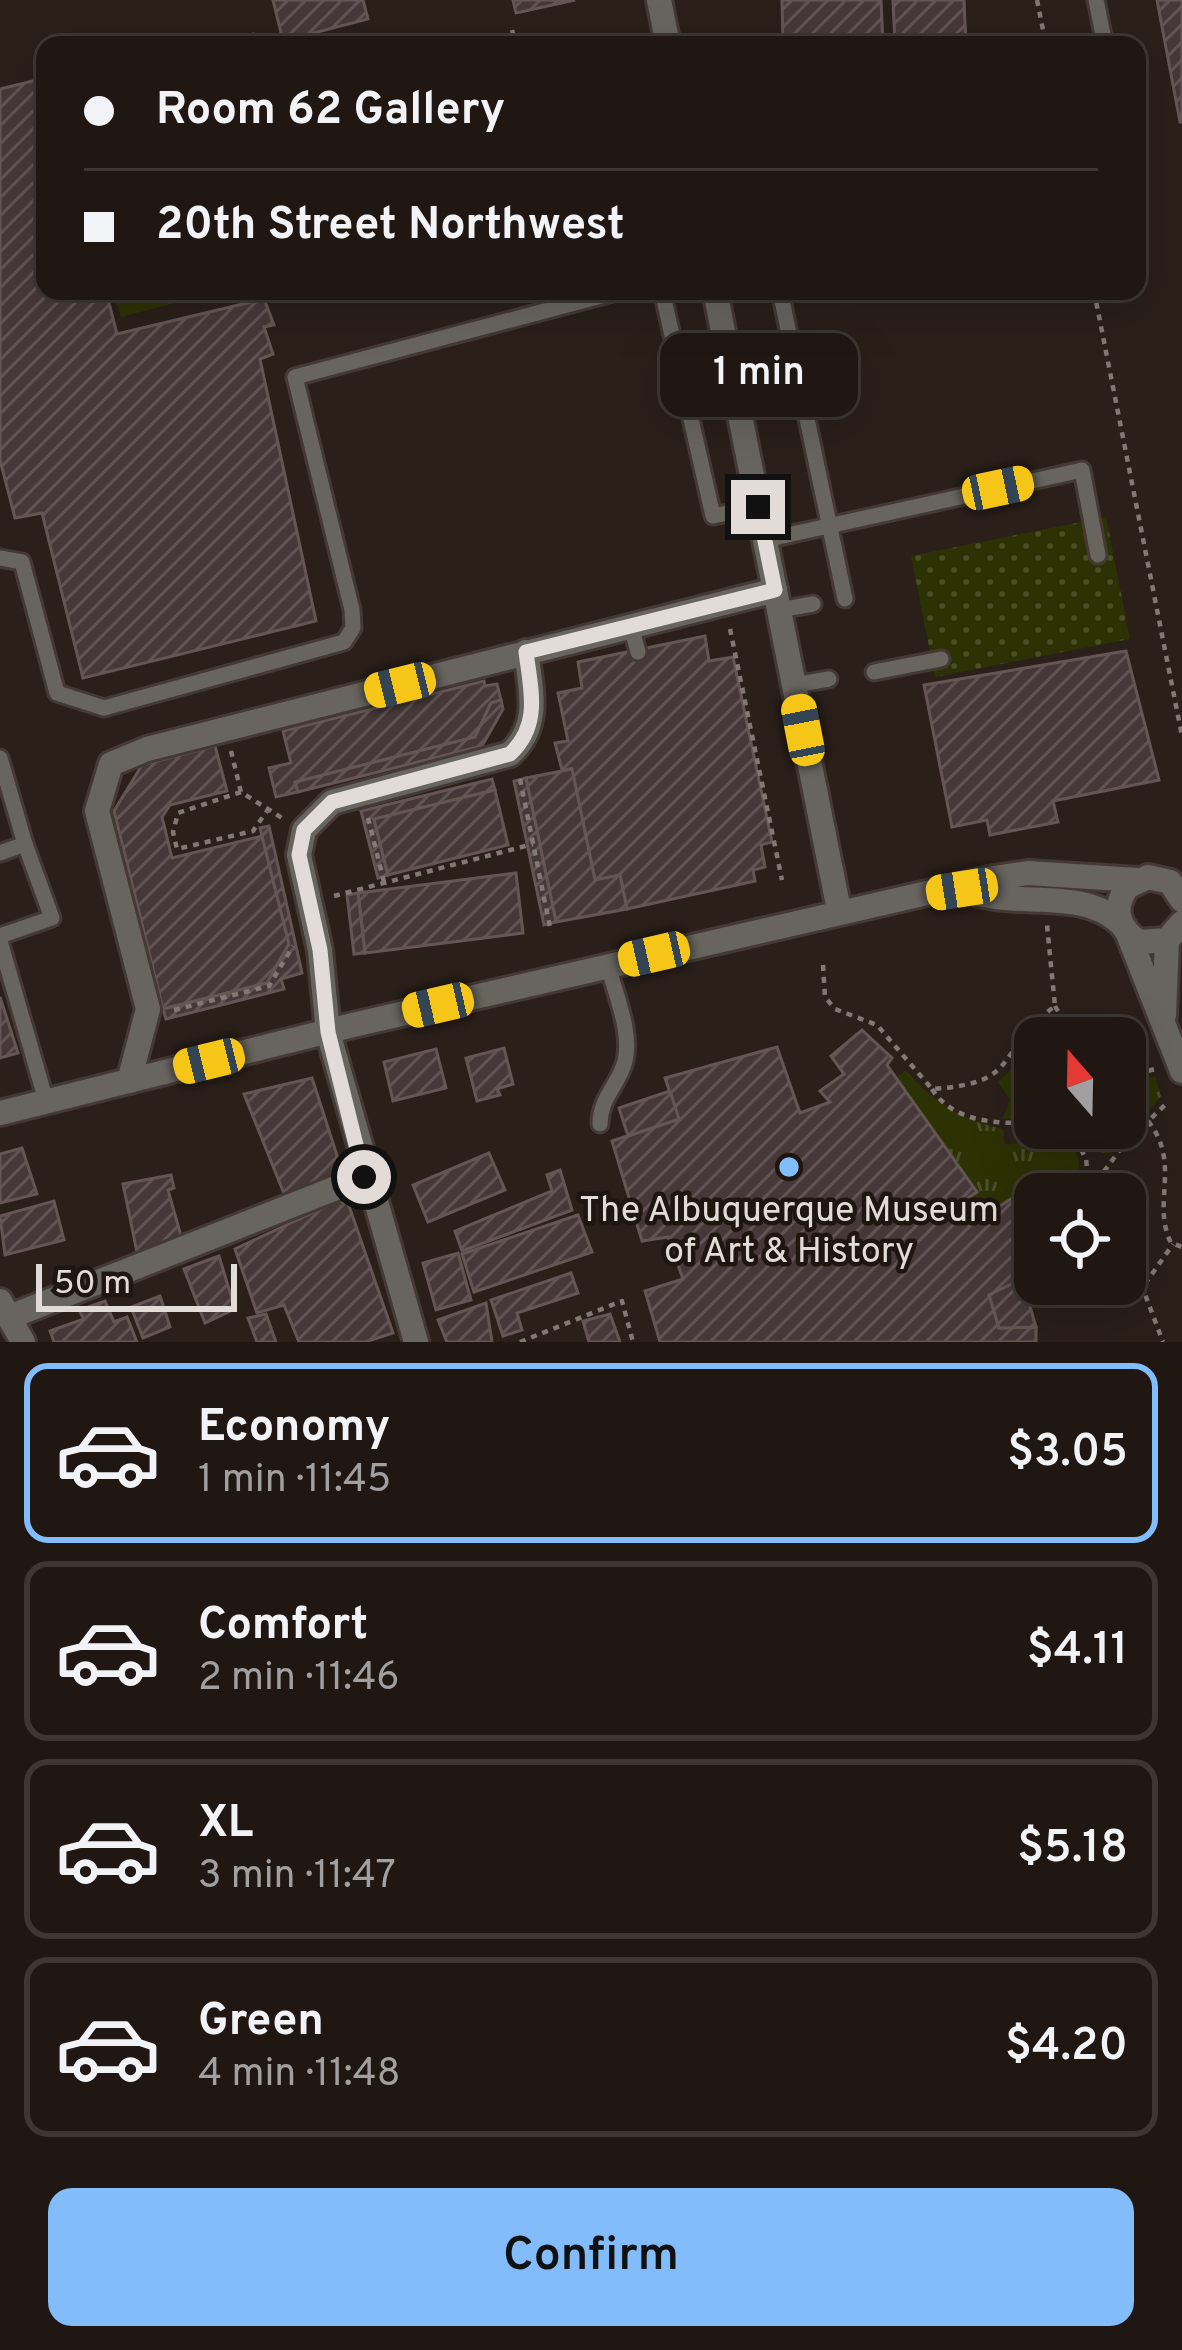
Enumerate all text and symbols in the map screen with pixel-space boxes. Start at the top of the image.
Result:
text: Room 62 Gallery [156,83,505,140]
text: 20th Street Northwest [156,198,625,255]
callout: 1 min [659,333,857,417]
text: 1 min [713,350,805,399]
car [959,463,1037,513]
route end [731,480,785,534]
car [361,659,439,711]
car [778,691,828,769]
car [924,866,1000,912]
car [615,928,693,980]
car [399,979,477,1031]
north arrow [1014,1017,1146,1149]
map controls [1014,1017,1146,1305]
car [170,1035,248,1087]
route start [337,1150,391,1204]
marker: The Albuquerque Museum of Art & History [776,1154,802,1180]
button: locate [1014,1173,1146,1305]
place label: The Albuquerque Museum of Art & History [579,1189,999,1276]
scale bar [36,1258,237,1311]
text: 50 m [54,1264,131,1306]
icon: car [54,1399,162,1507]
text: Economy [198,1400,390,1457]
text: $3.05 [1007,1425,1128,1482]
text: 1 min · 11:45 [198,1457,391,1506]
icon: car [54,1597,162,1705]
text: Comfort [198,1598,368,1655]
text: $4.11 [1027,1623,1128,1680]
text: 2 min · 11:46 [198,1655,400,1704]
icon: car [54,1795,162,1903]
text: XL [198,1796,253,1853]
text: $5.18 [1017,1821,1128,1878]
text: 3 min · 11:47 [198,1853,396,1902]
icon: car [54,1993,162,2101]
text: Green [198,1994,324,2051]
text: $4.20 [1005,2019,1128,2076]
text: 4 min · 11:48 [198,2051,401,2100]
button: Confirm [48,2188,1134,2326]

